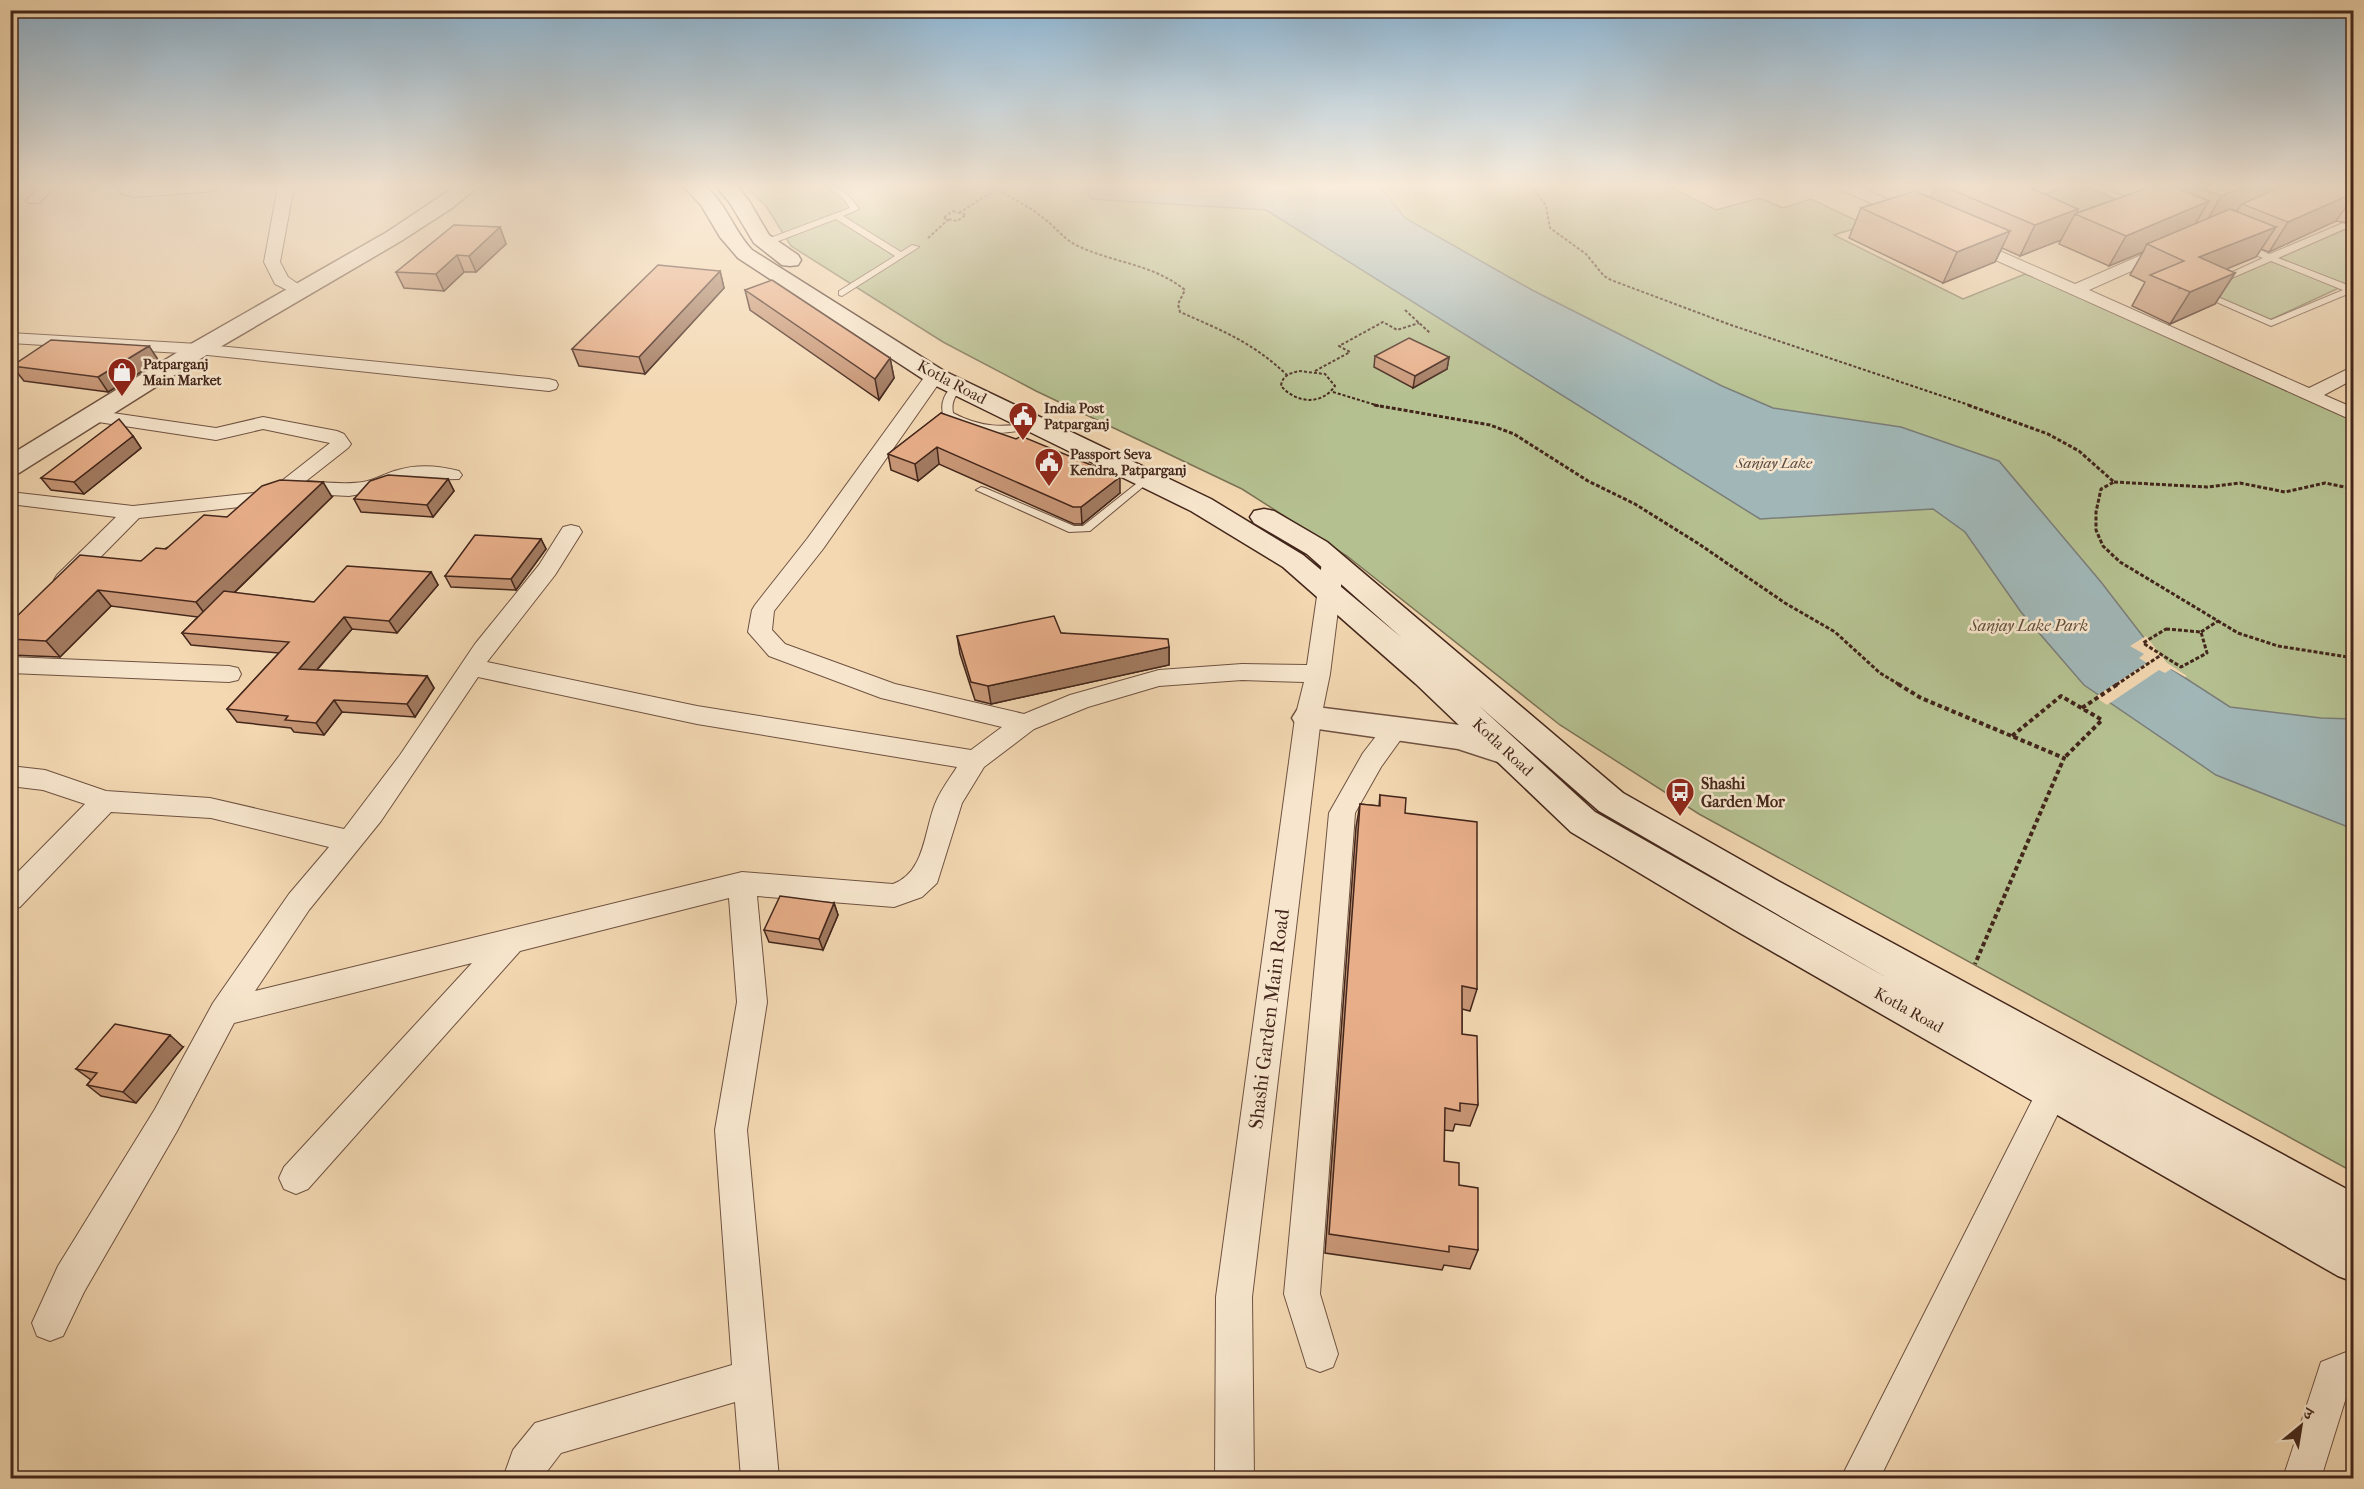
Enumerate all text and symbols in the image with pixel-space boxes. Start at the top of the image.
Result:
shop icon: Patparganj Main Market [106,356,138,398]
place label: Patparganj Main Market [142,356,223,389]
street label: Kotla Road [914,356,990,408]
public building icon: India Post Patparganj [1007,400,1039,442]
place label: India Post Patparganj [1044,400,1109,433]
public building icon: Passport Seva Kendra, Patparganj [1033,446,1065,488]
place label: Passport Seva Kendra, Patparganj [1070,446,1186,479]
water label: Sanjay Lake [1735,454,1813,472]
park label: Sanjay Lake Park [1969,616,2088,635]
street label: Kotla Road [1469,714,1537,780]
place label: Shashi Garden Mor [1701,774,1786,811]
bus stop icon: Shashi Garden Mor [1664,776,1696,818]
street label: Shashi Garden Main Road [1244,906,1294,1130]
street label: Kotla Road [1871,983,1947,1037]
north arrow [2271,1396,2331,1456]
text: उ [2299,1403,2318,1425]

